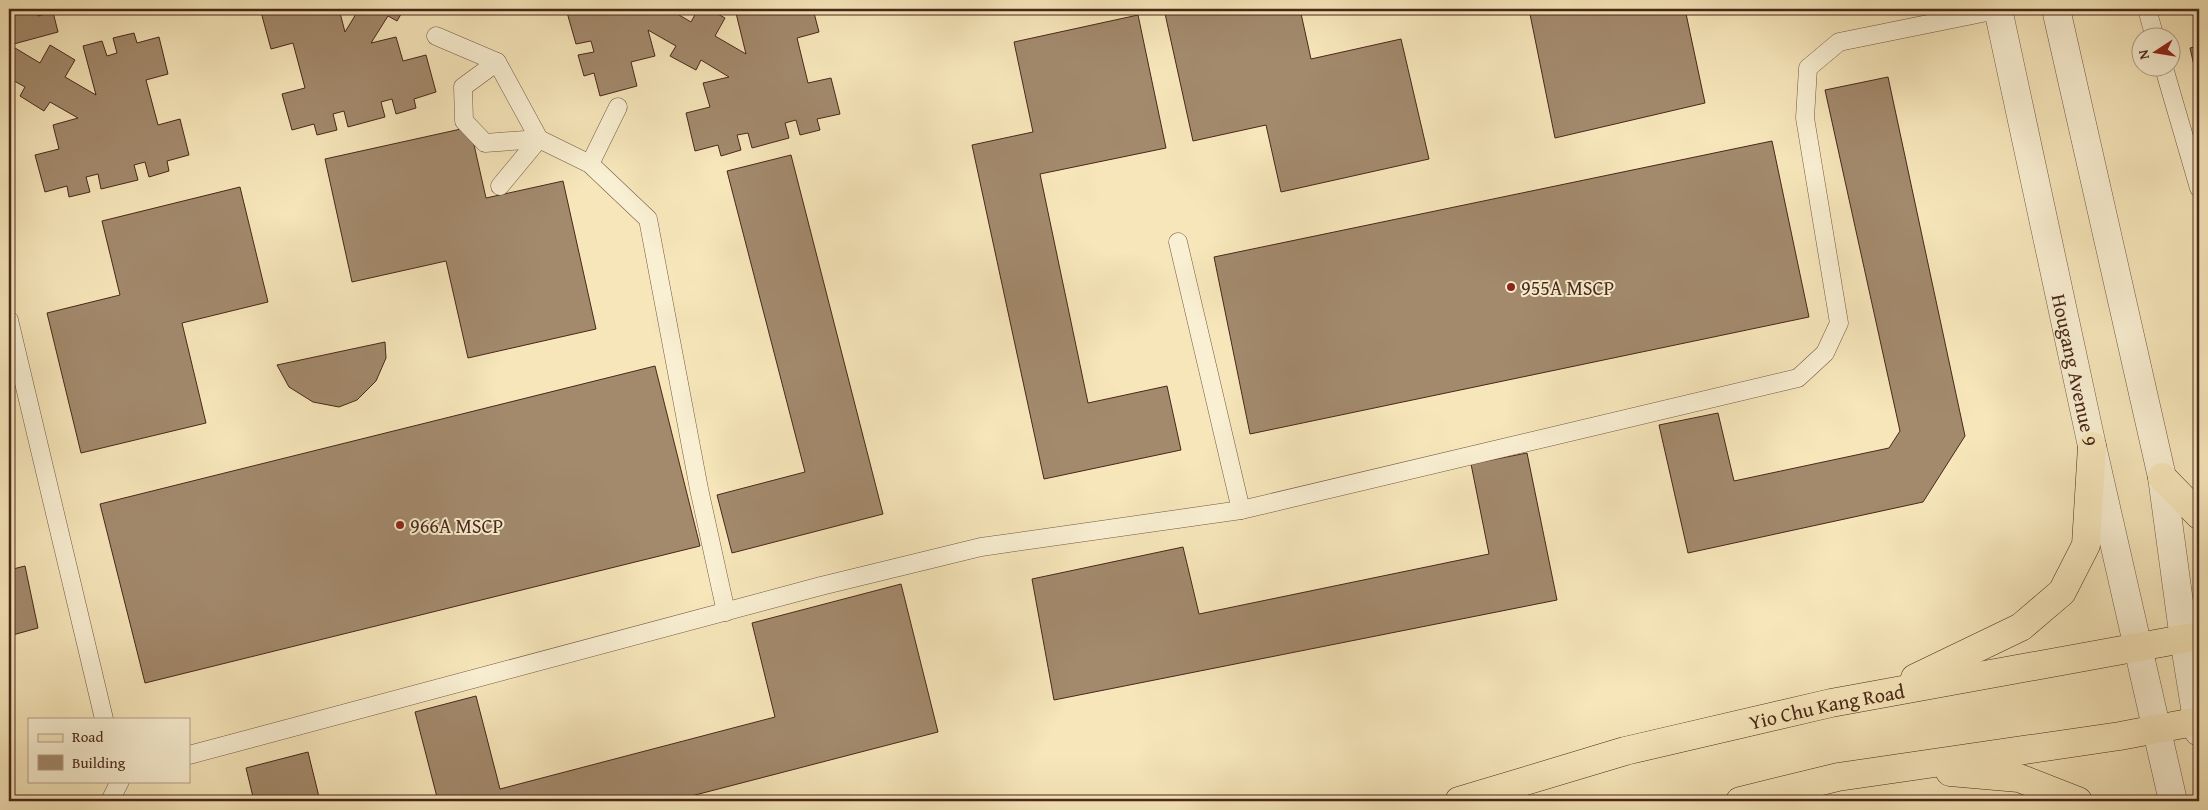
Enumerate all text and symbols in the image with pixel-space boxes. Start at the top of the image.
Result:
north arrow [2130,28,2180,78]
text: N [2132,47,2154,61]
place label: 955A MSCP [1521,273,1614,302]
marker: 955A MSCP [1505,281,1517,293]
street label: Hougang Avenue 9 [2045,291,2106,448]
place label: 966A MSCP [410,511,503,540]
marker: 966A MSCP [394,519,406,531]
street label: Yio Chu Kang Road [1746,675,1907,736]
legend [28,718,190,782]
text: Road [72,726,103,747]
text: Building [72,752,126,773]

